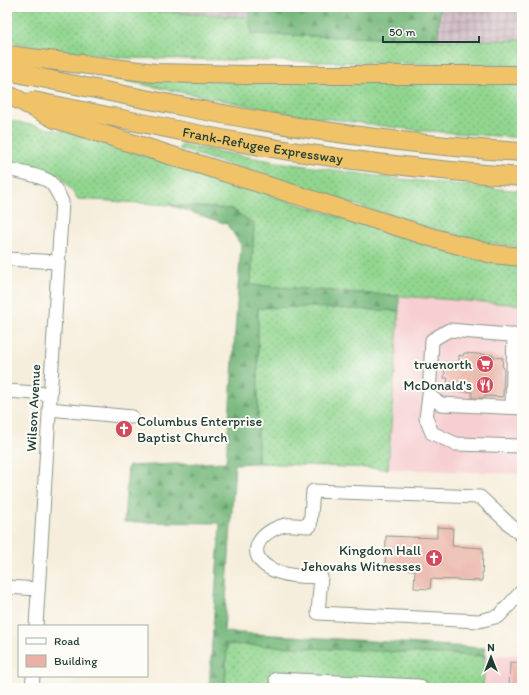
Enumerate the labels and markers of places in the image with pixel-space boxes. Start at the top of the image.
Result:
supermarket icon: truenorth [475,354,495,374]
place label: truenorth [414,356,473,373]
restaurant icon: McDonald's [475,375,495,395]
place label: McDonald's [404,377,472,394]
place label: Columbus Enterprise Baptist Church [137,413,262,446]
church icon: Columbus Enterprise Baptist Church [114,419,134,439]
place label: Kingdom Hall Jehovahs Witnesses [301,542,421,575]
church icon: Kingdom Hall Jehovahs Witnesses [424,548,444,568]

